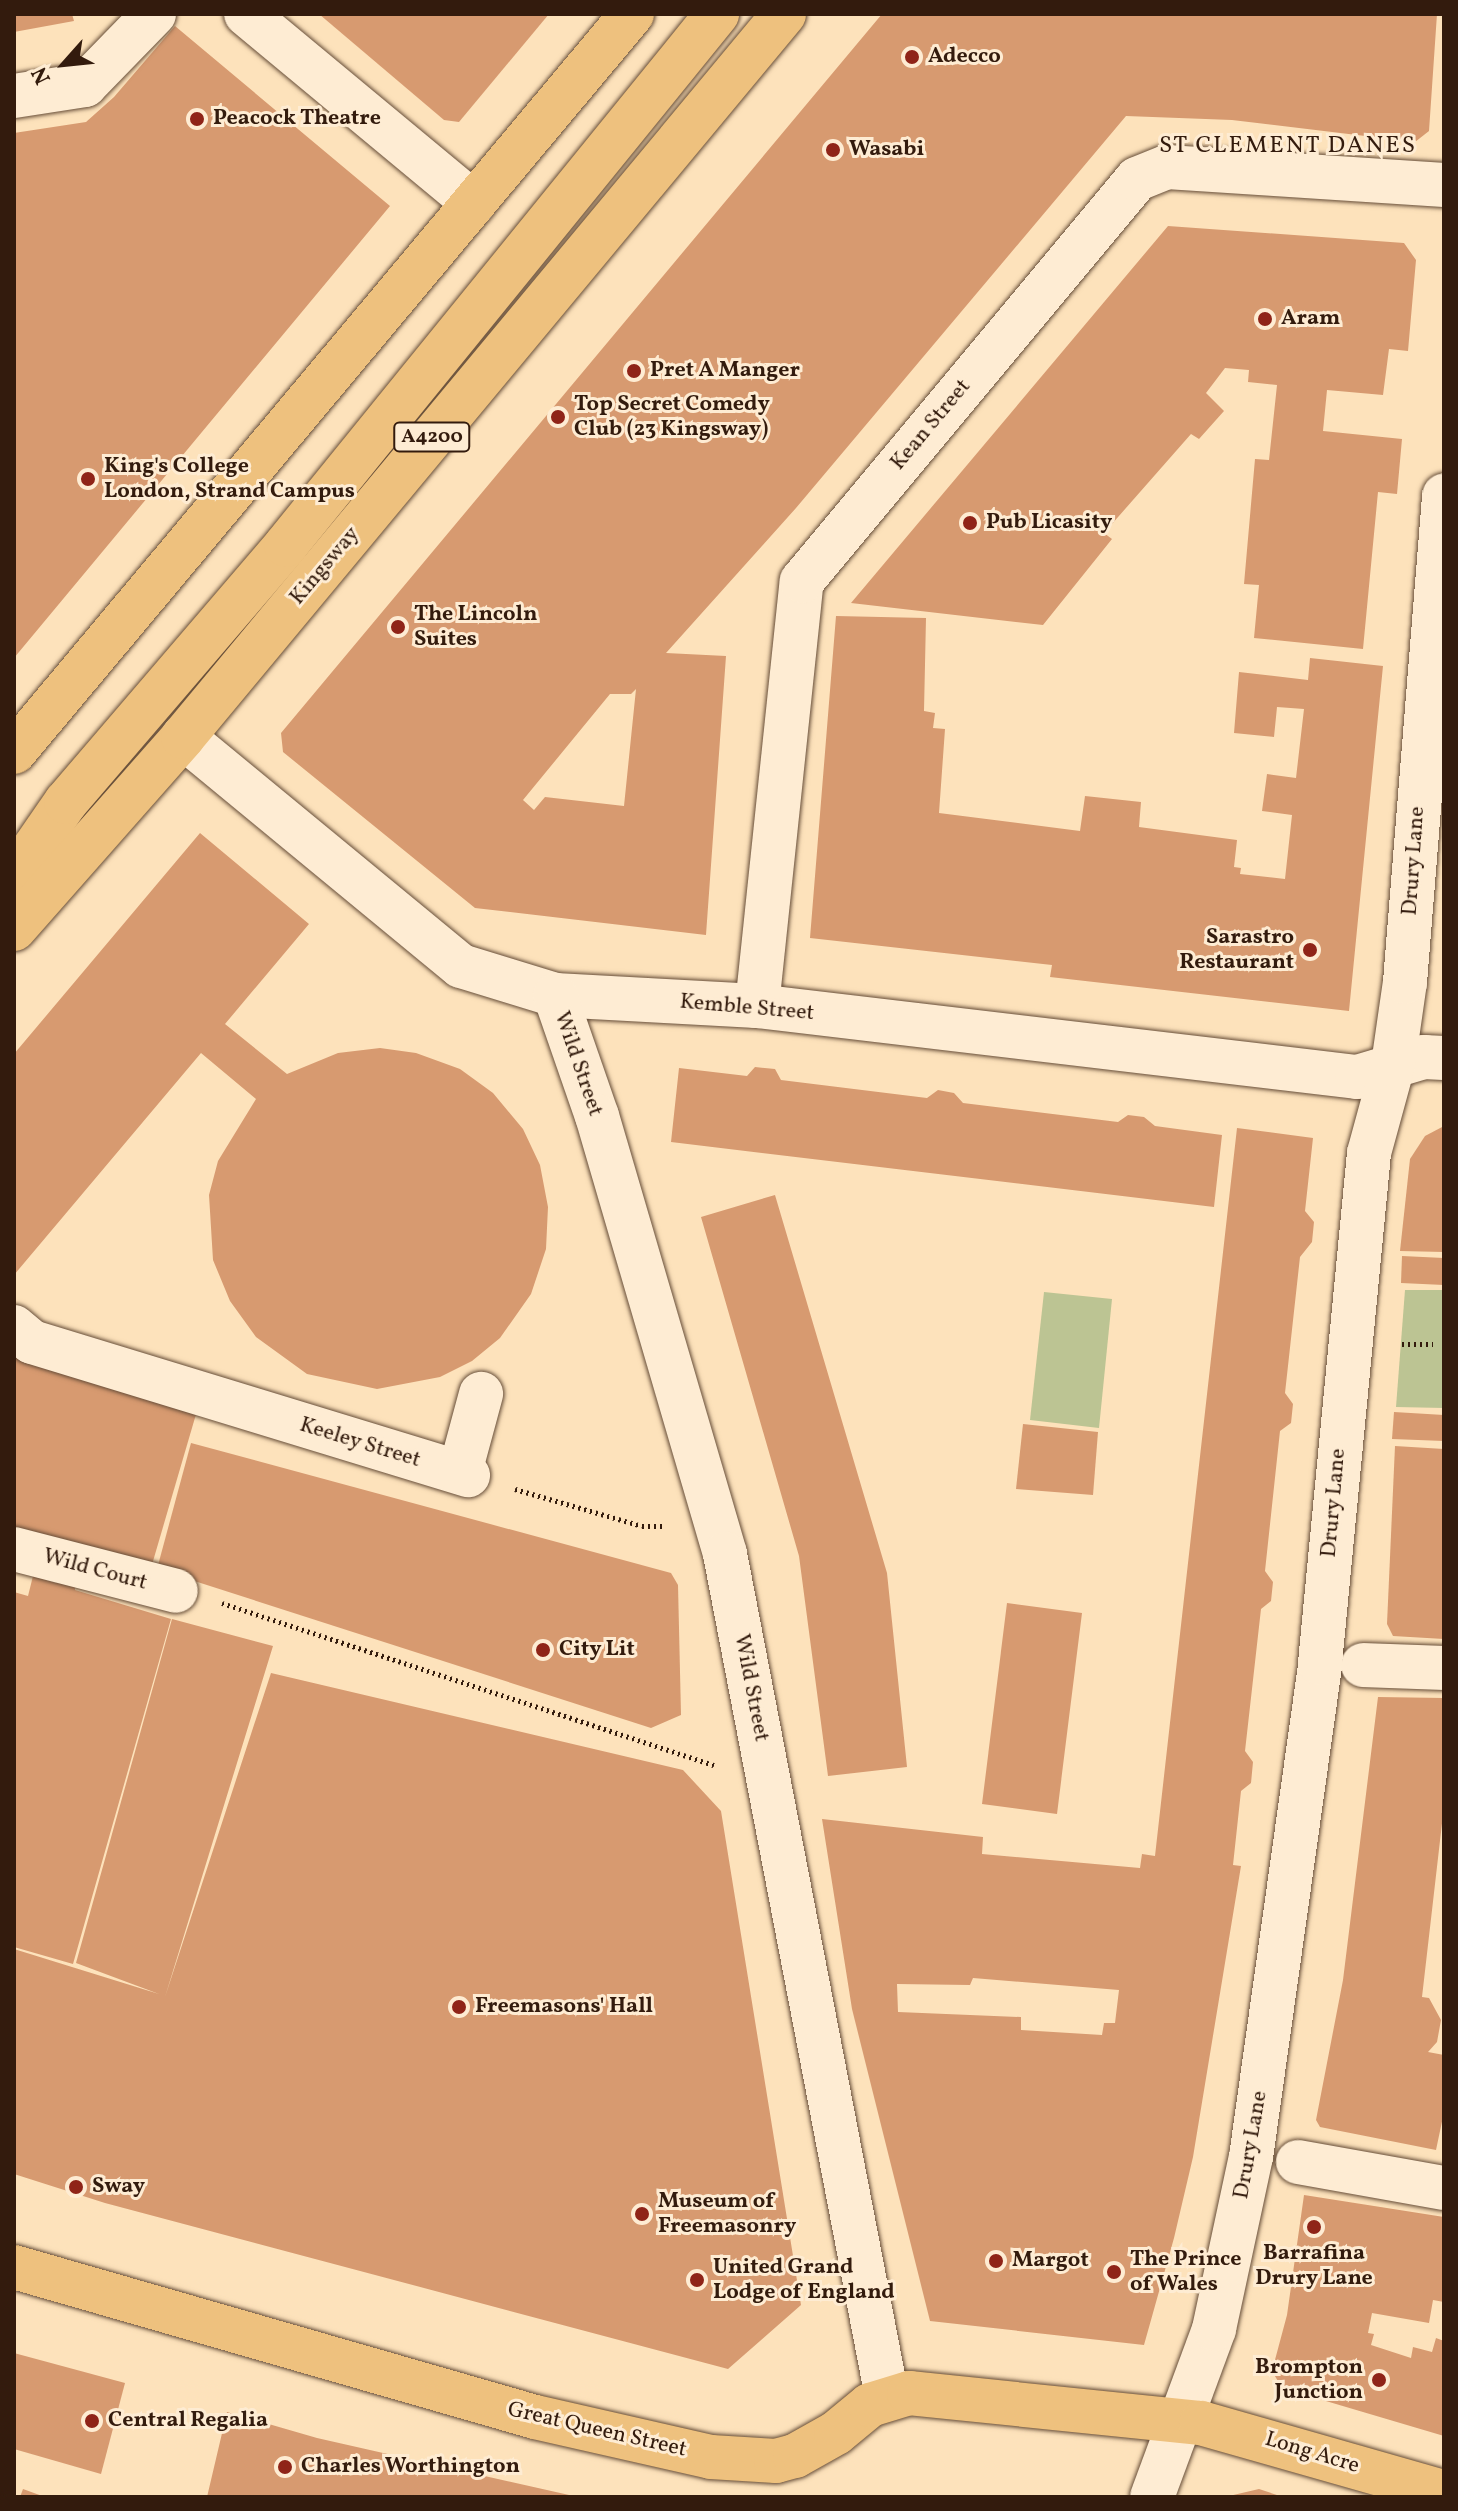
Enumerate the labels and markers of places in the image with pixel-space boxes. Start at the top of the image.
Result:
place label: Adecco [928,44,1001,70]
marker: Adecco [903,48,921,66]
place label: Peacock Theatre [213,106,381,132]
marker: Peacock Theatre [188,110,206,128]
place label: Wasabi [849,137,924,163]
marker: Wasabi [824,141,842,159]
place label: Aram [1281,306,1340,332]
marker: Aram [1256,310,1274,328]
place label: Pret A Manger [650,358,800,384]
marker: Pret A Manger [625,362,643,380]
place label: Top Secret Comedy Club (23 Kingsway) [574,391,770,442]
marker: Top Secret Comedy Club (23 Kingsway) [549,408,567,426]
place label: King's College London, Strand Campus [104,453,355,504]
marker: King's College London, Strand Campus [79,470,97,488]
place label: Pub Licasity [986,510,1112,536]
marker: Pub Licasity [961,514,979,532]
place label: The Lincoln Suites [414,601,537,652]
marker: The Lincoln Suites [389,618,407,636]
place label: Sarastro Restaurant [1179,924,1294,976]
marker: Sarastro Restaurant [1301,941,1319,959]
place label: City Lit [559,1637,635,1663]
marker: City Lit [534,1641,552,1659]
place label: Freemasons' Hall [475,1994,653,2020]
marker: Freemasons' Hall [450,1998,468,2016]
place label: Sway [92,2174,145,2200]
marker: Sway [67,2178,85,2196]
place label: Museum of Freemasonry [658,2188,796,2240]
marker: Museum of Freemasonry [633,2205,651,2223]
marker: Barrafina Drury Lane [1305,2218,1323,2236]
place label: Barrafina Drury Lane [1255,2240,1373,2292]
place label: The Prince of Wales [1130,2246,1242,2298]
place label: Margot [1012,2248,1089,2274]
marker: Margot [987,2252,1005,2270]
place label: United Grand Lodge of England [713,2254,893,2306]
marker: The Prince of Wales [1105,2263,1123,2281]
marker: United Grand Lodge of England [688,2271,706,2289]
place label: Brompton Junction [1255,2354,1363,2406]
marker: Brompton Junction [1370,2371,1388,2389]
place label: Central Regalia [108,2408,268,2434]
marker: Central Regalia [83,2412,101,2430]
place label: Charles Worthington [301,2454,520,2480]
marker: Charles Worthington [276,2458,294,2476]

